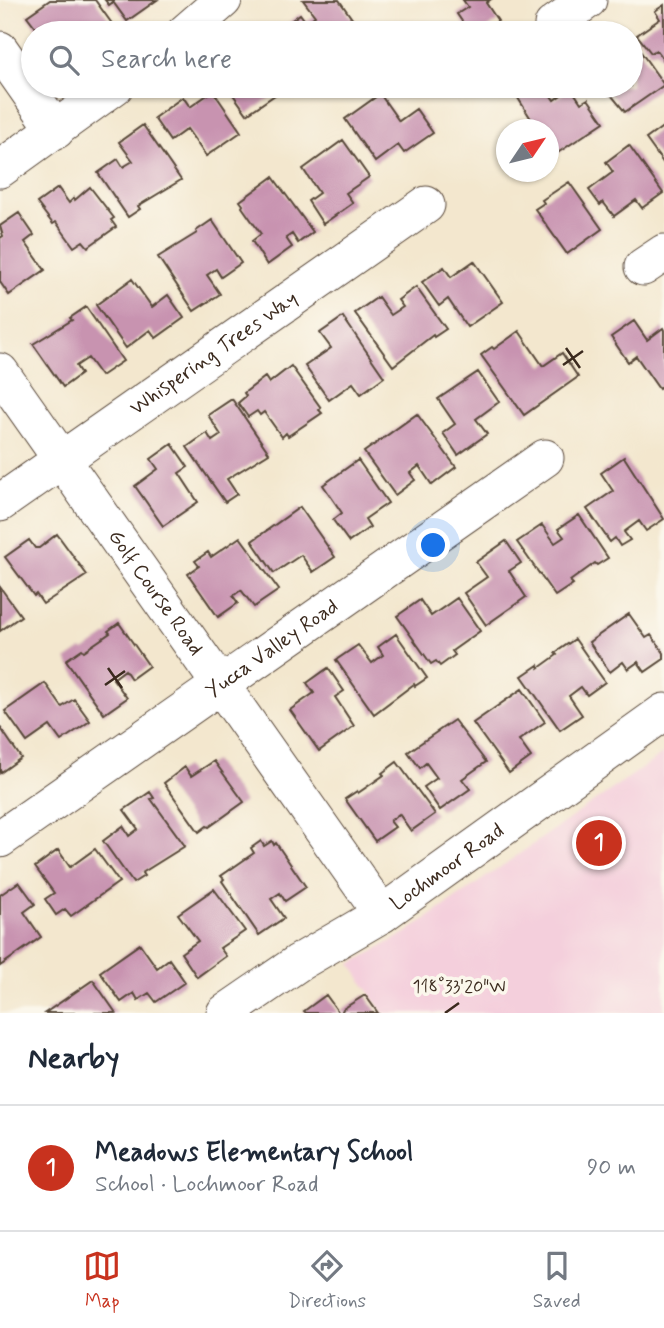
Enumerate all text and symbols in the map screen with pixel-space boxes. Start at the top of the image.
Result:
search box [21,21,643,98]
icon: search [45,41,83,79]
text: Search here [101,43,232,77]
north arrow [496,119,559,182]
street label: Whispering Trees Way [124,285,304,422]
street label: Golf Course Road [101,524,210,661]
your location [416,528,450,562]
street label: Yucca Valley Road [200,593,344,705]
street label: Lochmoor Road [385,817,510,918]
pin: 1 [576,817,622,869]
text: 118°33'20"W [412,975,506,999]
text: Nearby [28,1039,119,1078]
text: Meadows Elementary School [95,1136,413,1170]
text: 1 [46,1153,56,1183]
text: 90 m [587,1153,636,1183]
text: School · Lochmoor Road [95,1170,319,1200]
tab: Map [83,1247,121,1314]
tab: Directions [288,1247,366,1314]
tab: Saved [533,1247,581,1314]

